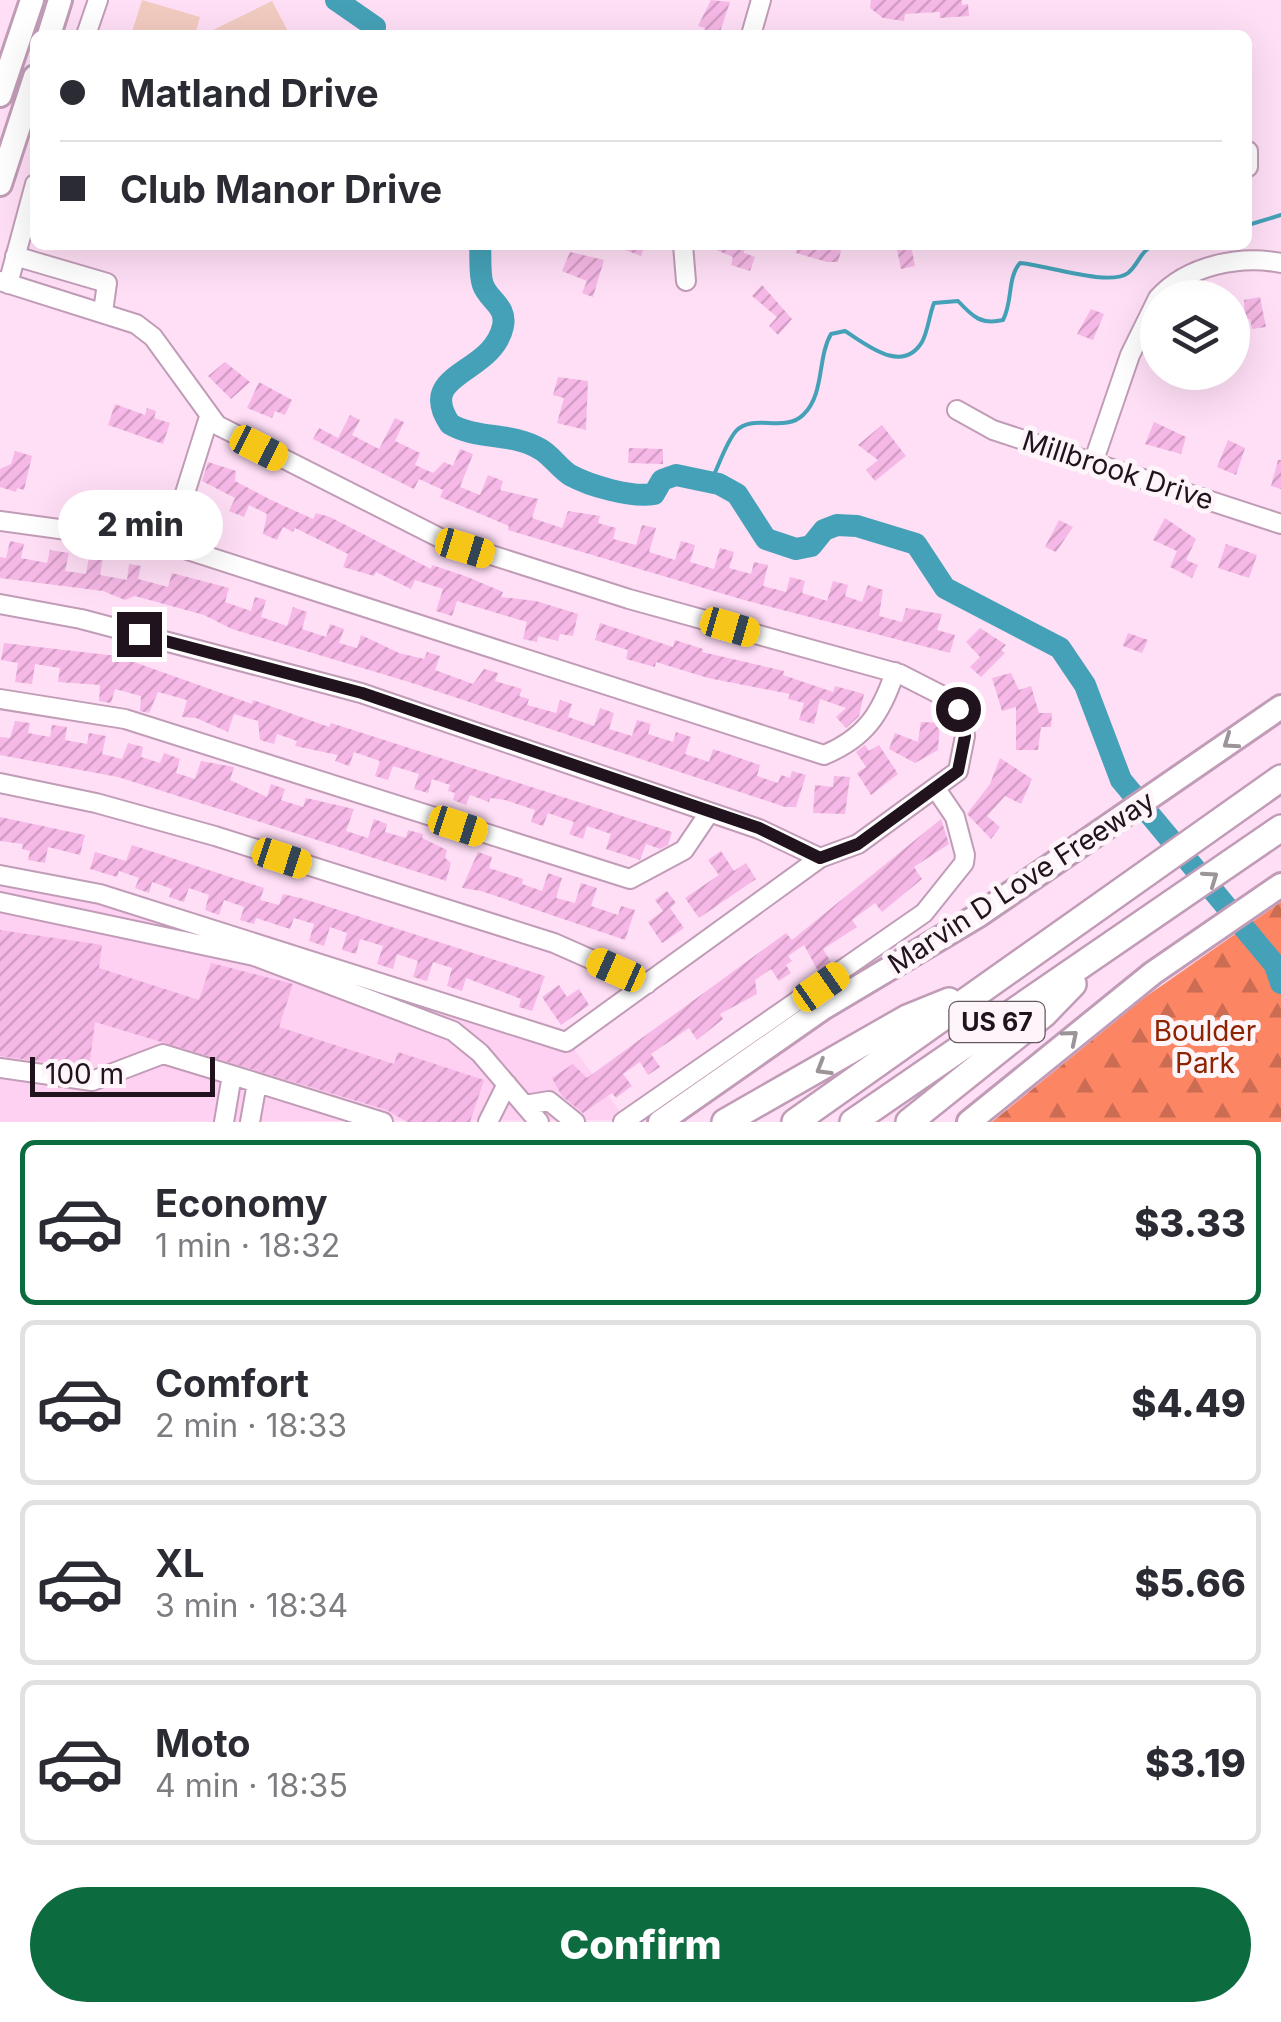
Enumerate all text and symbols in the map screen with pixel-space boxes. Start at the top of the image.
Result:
text: Matland Drive [120,70,379,116]
text: Club Manor Drive [120,166,442,212]
map controls [1140,280,1250,390]
button: layers [1140,280,1250,390]
car [225,421,293,475]
street label: Millbrook Drive [1018,423,1218,517]
callout: 2 min [56,489,222,559]
text: 2 min [97,505,184,544]
car [432,525,498,571]
car [697,604,763,650]
route end [117,612,162,657]
route start [936,687,981,732]
one-way arrow [1223,730,1242,748]
street label: Marvin D Love Freeway [882,783,1160,981]
car [425,802,491,850]
car [249,834,315,882]
one-way arrow [1199,872,1218,890]
car [582,944,650,996]
car [788,958,854,1016]
road number: US 67 [950,1002,1044,1042]
park label: Boulder Park [1154,1014,1256,1080]
one-way arrow [1059,1031,1078,1049]
scale bar [30,1052,215,1096]
one-way arrow [816,1056,834,1075]
text: 100 m [45,1057,124,1091]
icon: car [35,1178,125,1268]
text: Economy [155,1180,328,1226]
text: $3.33 [1134,1200,1246,1246]
text: 1 min · 18:32 [155,1226,340,1265]
icon: car [35,1358,125,1448]
text: Comfort [155,1360,309,1406]
text: $4.49 [1131,1380,1246,1426]
text: 2 min · 18:33 [155,1406,347,1445]
icon: car [35,1538,125,1628]
text: XL [155,1540,205,1586]
text: $5.66 [1134,1560,1246,1606]
text: 3 min · 18:34 [155,1586,348,1625]
icon: car [35,1718,125,1808]
text: Moto [155,1720,251,1766]
text: $3.19 [1145,1740,1246,1786]
text: 4 min · 18:35 [155,1766,348,1805]
button: Confirm [30,1887,1251,2002]

